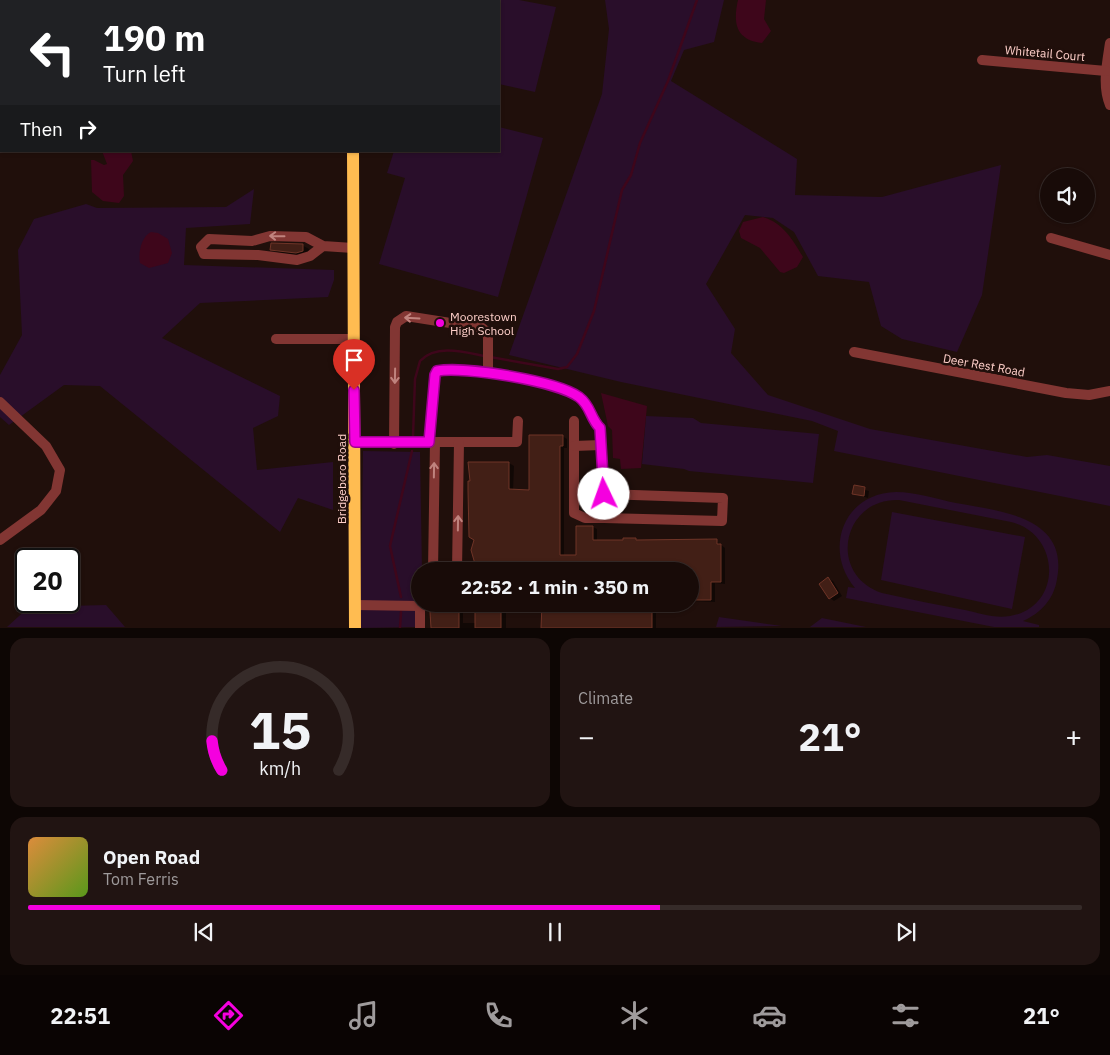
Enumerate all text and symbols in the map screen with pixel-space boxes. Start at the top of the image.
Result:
text: 190 m [103,15,206,61]
icon: left [20,20,85,85]
street label: Whitetail Court [1004,42,1086,64]
text: Turn left [103,59,186,88]
icon: right [73,115,101,143]
text: Then [20,117,63,141]
map controls [1040,168,1095,223]
button: sound [1040,168,1095,223]
one-way arrow [269,231,286,241]
place label: Moorestown High School [450,309,517,338]
one-way arrow [405,313,421,322]
marker: Moorestown High School [434,317,446,329]
pin [333,339,375,390]
icon: arrive [340,346,368,374]
street label: Deer Rest Road [942,350,1026,380]
one-way arrow [390,367,400,383]
street label: Bridgeboro Road [334,434,349,524]
one-way arrow [429,462,439,478]
position arrow [577,467,629,519]
one-way arrow [453,515,462,531]
speed limit sign: 20 [15,548,80,613]
text: 22:52 · 1 min · 350 m [461,575,649,599]
text: Climate [578,688,633,708]
text: 15 [249,696,311,763]
text: 21° [798,712,862,761]
text: − [578,718,595,755]
text: + [1065,718,1082,755]
text: km/h [259,757,301,780]
text: Open Road [103,845,200,869]
text: Tom Ferris [103,869,179,889]
icon: previous [190,918,218,946]
icon: pause [541,918,569,946]
icon: next [892,918,920,946]
icon: directions [211,998,246,1033]
icon: music [346,998,381,1033]
icon: phone [481,998,516,1033]
icon: climate [617,998,652,1033]
icon: car [752,998,787,1033]
icon: filters [888,998,923,1033]
text: 22:51 [50,1001,110,1030]
text: 21° [1023,1001,1060,1030]

